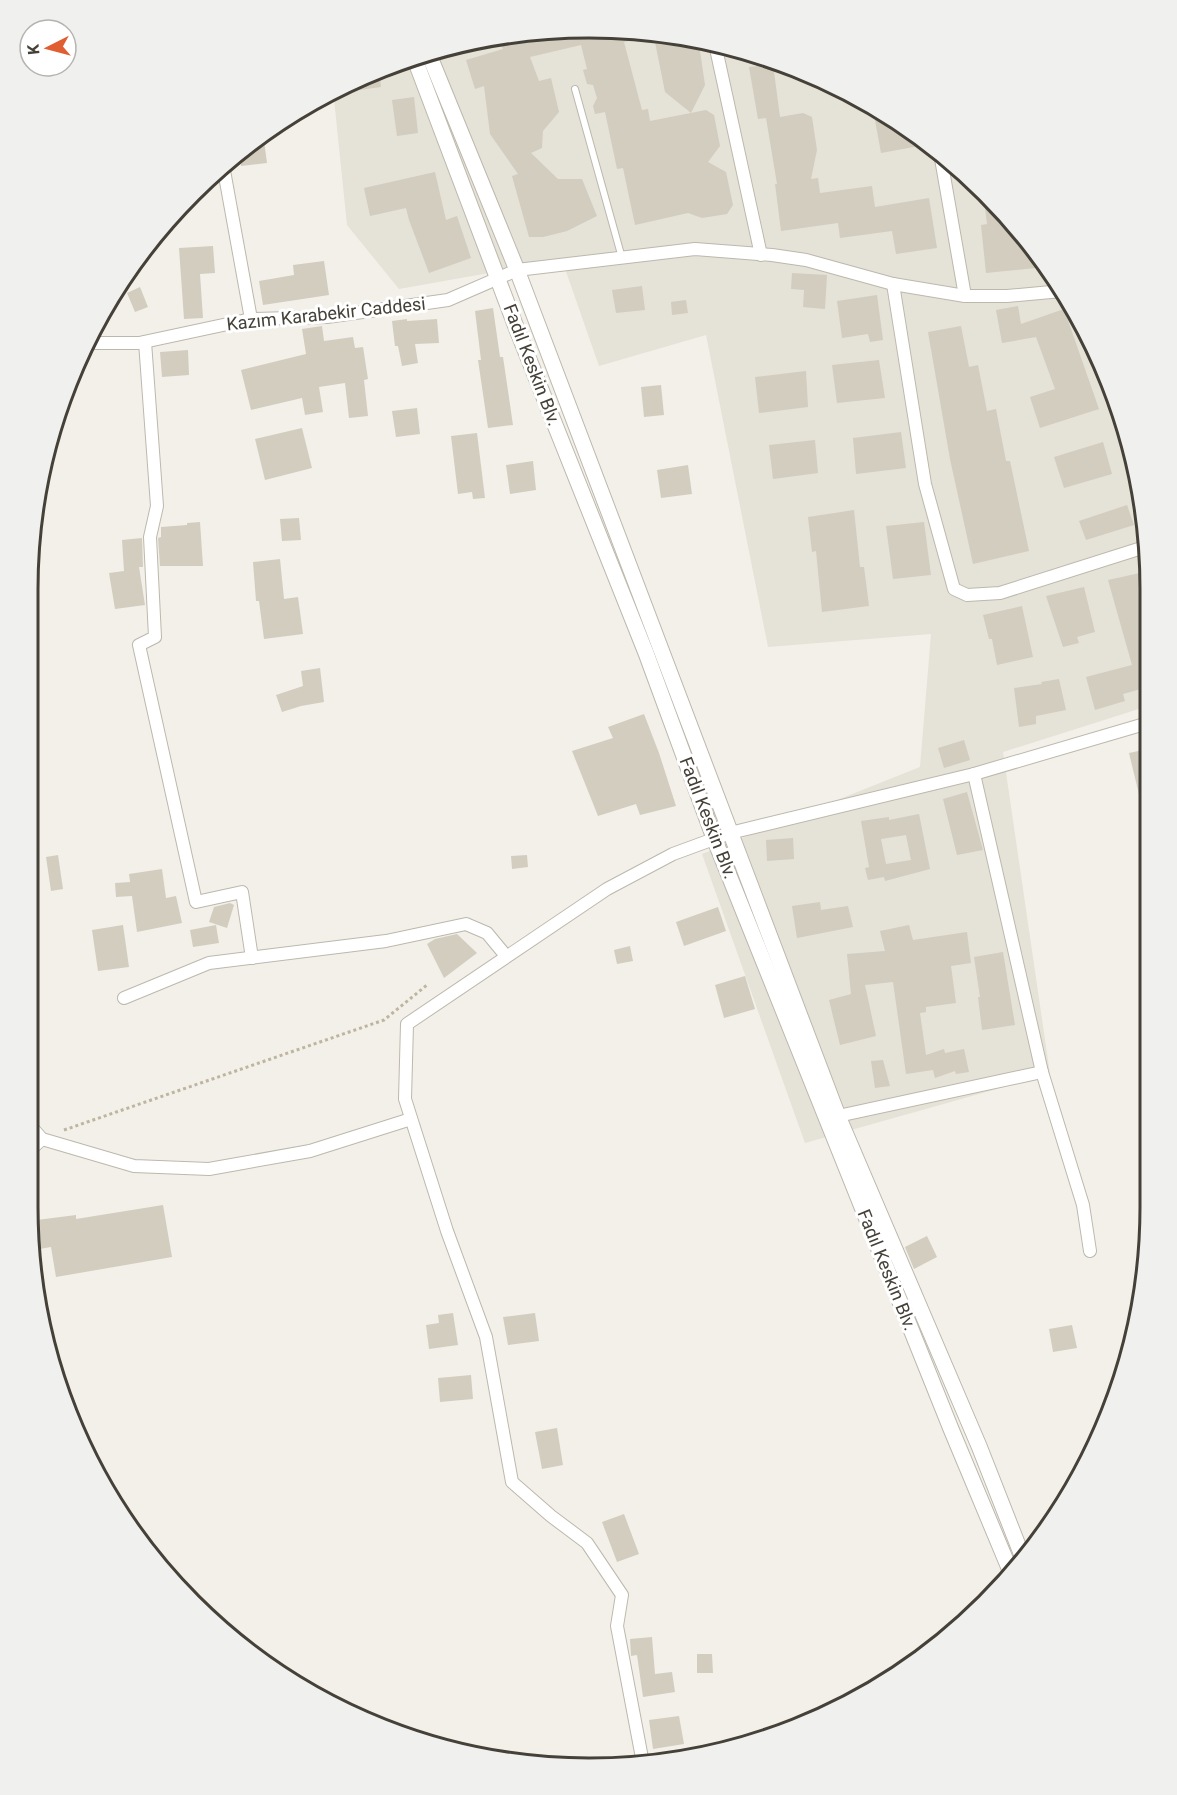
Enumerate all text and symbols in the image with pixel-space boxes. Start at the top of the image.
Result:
north arrow [18,18,78,78]
text: K [24,43,44,56]
street label: Kazım Karabekir Caddesi [225,293,427,334]
street label: Fadıl Keskin Blv. [500,301,565,429]
street label: Fadıl Keskin Blv. [676,754,741,882]
street label: Fadıl Keskin Blv. [854,1206,921,1333]

